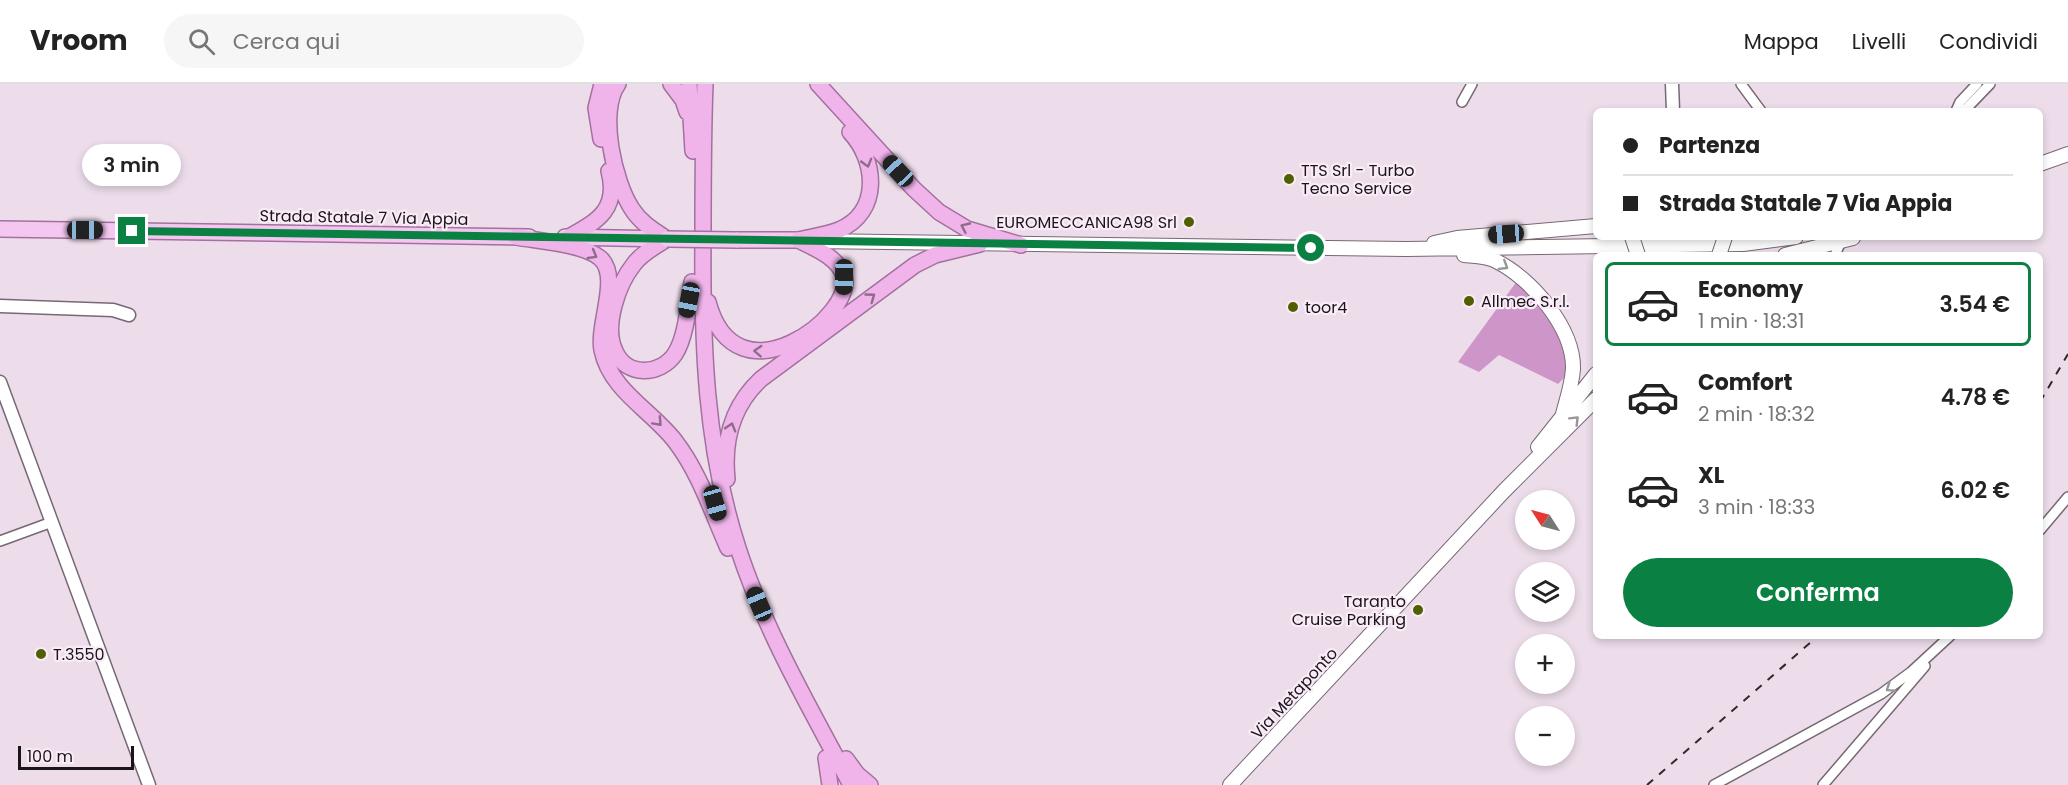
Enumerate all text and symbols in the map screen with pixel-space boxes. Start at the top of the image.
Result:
search box [164,14,584,68]
text: Vroom [30,21,128,60]
icon: search [185,25,218,58]
text: Cerca qui [233,26,340,57]
text: Mappa [1744,27,1819,56]
text: Livelli [1852,27,1906,56]
text: Condividi [1939,27,2038,56]
text: Partenza [1659,130,1760,161]
callout: 3 min [82,144,182,186]
text: 3 min [103,151,160,179]
car [879,152,917,190]
one-way arrow [860,157,872,168]
place label: TTS Srl - Turbo Tecno Service [1301,159,1415,200]
marker: TTS Srl - Turbo Tecno Service [1282,172,1296,186]
text: Strada Statale 7 Via Appia [1659,188,1952,219]
street label: Strada Statale 7 Via Appia [259,204,469,231]
place label: EUROMECCANICA98 Srl [996,211,1177,234]
marker: EUROMECCANICA98 Srl [1182,215,1196,229]
route end [118,217,145,244]
car [67,221,103,239]
one-way arrow [961,222,972,234]
car [1487,224,1525,244]
route start [1297,234,1324,261]
one-way arrow [587,248,597,259]
one-way arrow [1498,258,1508,270]
car [835,259,853,295]
text: Economy [1698,274,1803,305]
icon: car [1626,277,1680,331]
car [677,281,701,319]
text: 3.54 € [1940,289,2010,320]
place label: Allmec S.r.l. [1481,290,1569,313]
one-way arrow [864,293,875,304]
marker: Allmec S.r.l. [1462,294,1476,308]
place label: toor4 [1305,296,1347,319]
marker: toor4 [1286,300,1300,314]
text: 1 min · 18:31 [1698,307,1804,335]
one-way arrow [754,344,763,357]
text: Comfort [1698,367,1792,398]
icon: car [1626,370,1680,424]
text: 4.78 € [1941,382,2010,413]
text: 2 min · 18:32 [1698,400,1815,428]
one-way arrow [650,414,661,425]
one-way arrow [1568,416,1579,427]
one-way arrow [724,422,736,433]
text: XL [1698,460,1724,491]
icon: car [1626,463,1680,517]
text: 6.02 € [1941,475,2010,506]
car [701,483,729,523]
north arrow [1515,490,1575,550]
map controls [1515,490,1575,766]
text: 3 min · 18:33 [1698,493,1815,521]
button: Conferma [1623,558,2013,627]
button: layers [1515,562,1575,622]
car [744,584,774,624]
place label: Taranto Cruise Parking [1292,590,1406,631]
marker: Taranto Cruise Parking [1411,603,1425,617]
button: + [1515,634,1575,694]
place label: T.3550 [53,643,105,666]
street label: Via Metaponto [1246,643,1343,744]
marker: T.3550 [34,647,48,661]
one-way arrow [1885,681,1896,692]
button: − [1515,706,1575,766]
scale bar [18,743,134,770]
text: 100 m [27,745,73,768]

